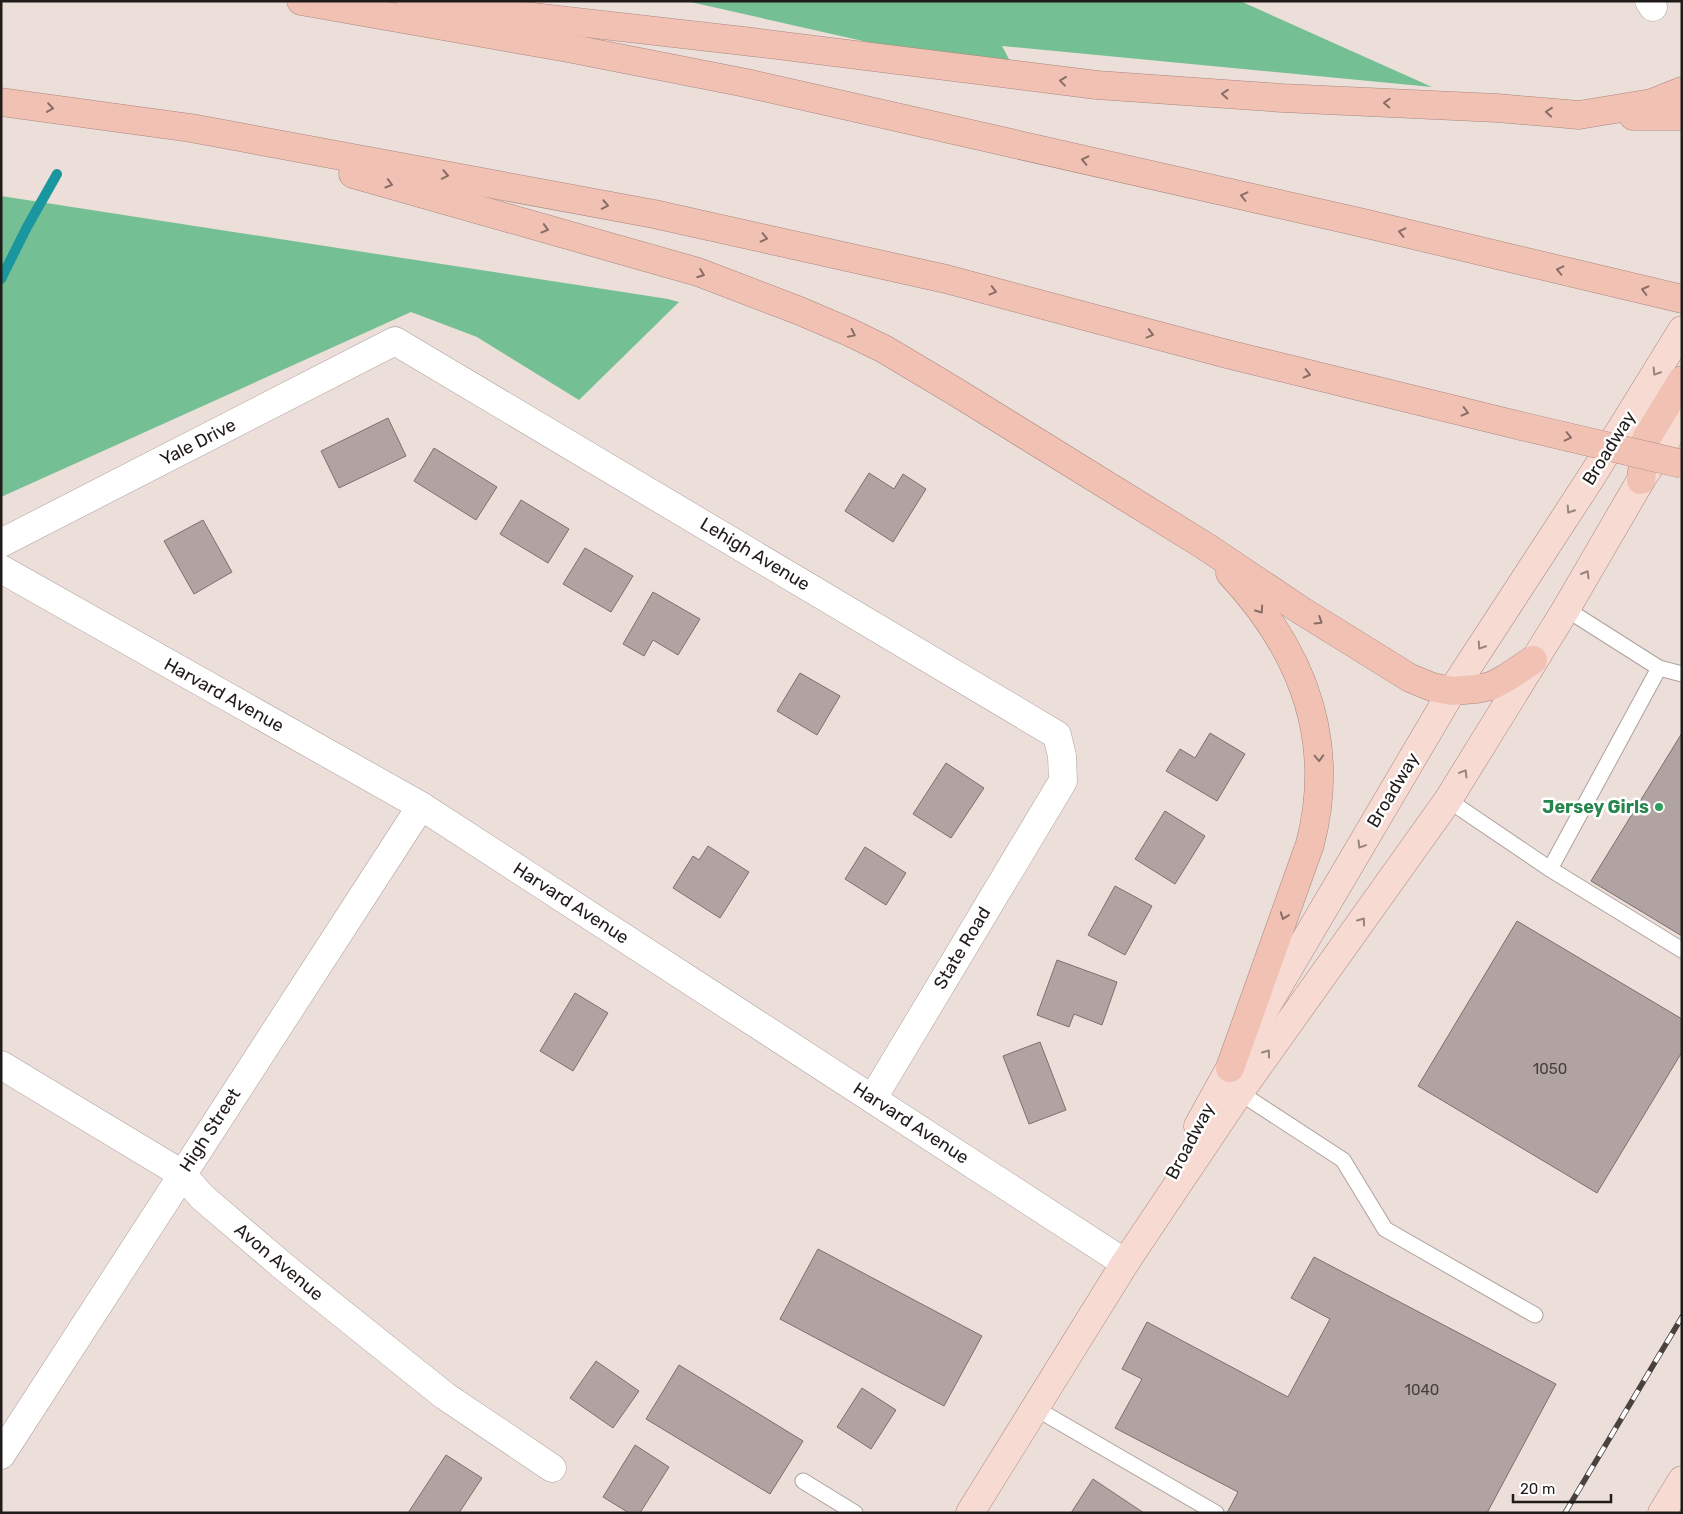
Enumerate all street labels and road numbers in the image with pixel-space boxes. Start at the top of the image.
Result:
street label: Broadway [1578,407,1640,489]
street label: Yale Drive [156,414,240,470]
street label: Lehigh Avenue [696,513,814,595]
street label: Harvard Avenue [160,653,288,737]
street label: Broadway [1362,748,1424,831]
street label: Harvard Avenue [509,857,633,949]
street label: State Road [929,903,995,993]
street label: Harvard Avenue [849,1077,973,1169]
street label: High Street [175,1084,245,1176]
street label: Broadway [1161,1099,1219,1183]
street label: Avon Avenue [230,1218,328,1306]

